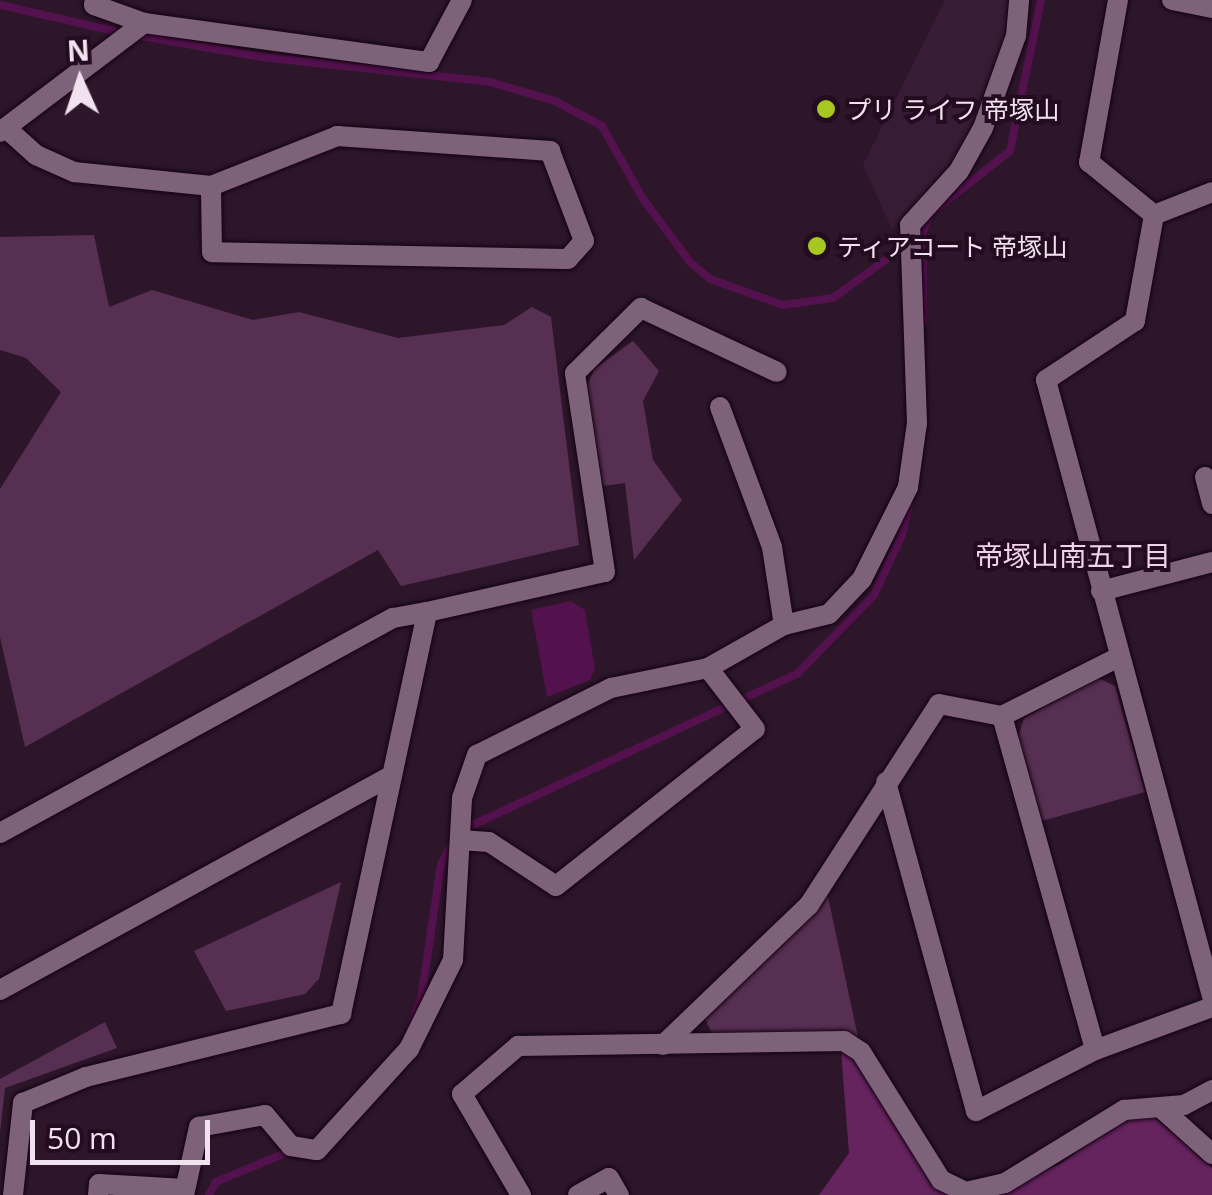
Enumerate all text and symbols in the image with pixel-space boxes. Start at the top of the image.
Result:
north arrow [30,30,130,130]
text: N [66,30,91,70]
place label: プリ ライフ 帝塚山 [846,94,1059,124]
marker: プリ ライフ 帝塚山 [815,98,837,120]
place label: ティアコート 帝塚山 [837,231,1068,261]
marker: ティアコート 帝塚山 [806,235,828,257]
district label: 帝塚山南五丁目 [975,538,1171,572]
scale bar [35,1100,215,1162]
text: 50 m [47,1117,117,1158]

